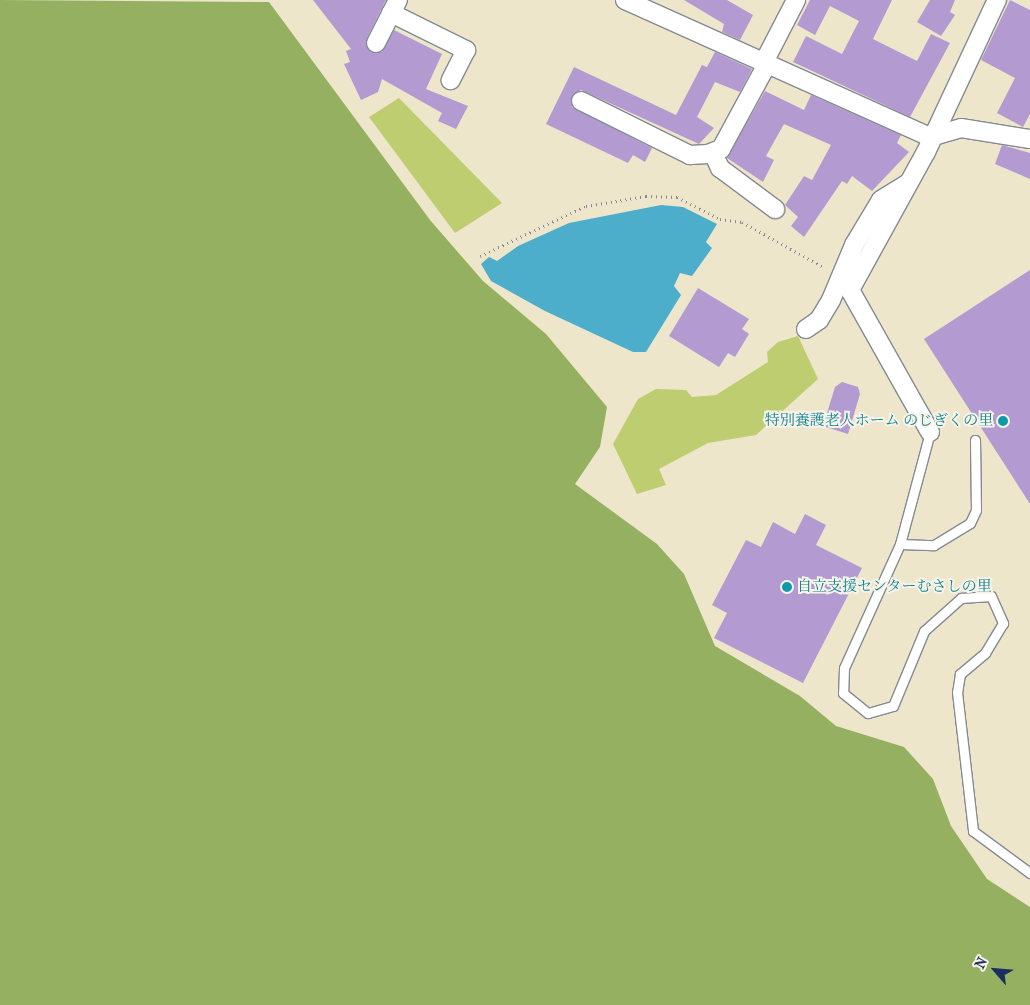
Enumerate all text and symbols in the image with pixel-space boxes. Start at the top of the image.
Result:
place label: 特別養護老人ホーム のじぎくの里 [765,412,993,430]
marker: 特別養護老人ホーム のじぎくの里 [997,415,1009,427]
place label: 自立支援センターむさしの里 [797,578,992,596]
marker: 自立支援センターむさしの里 [781,581,793,593]
north arrow [970,945,1020,995]
text: N [971,954,991,972]

